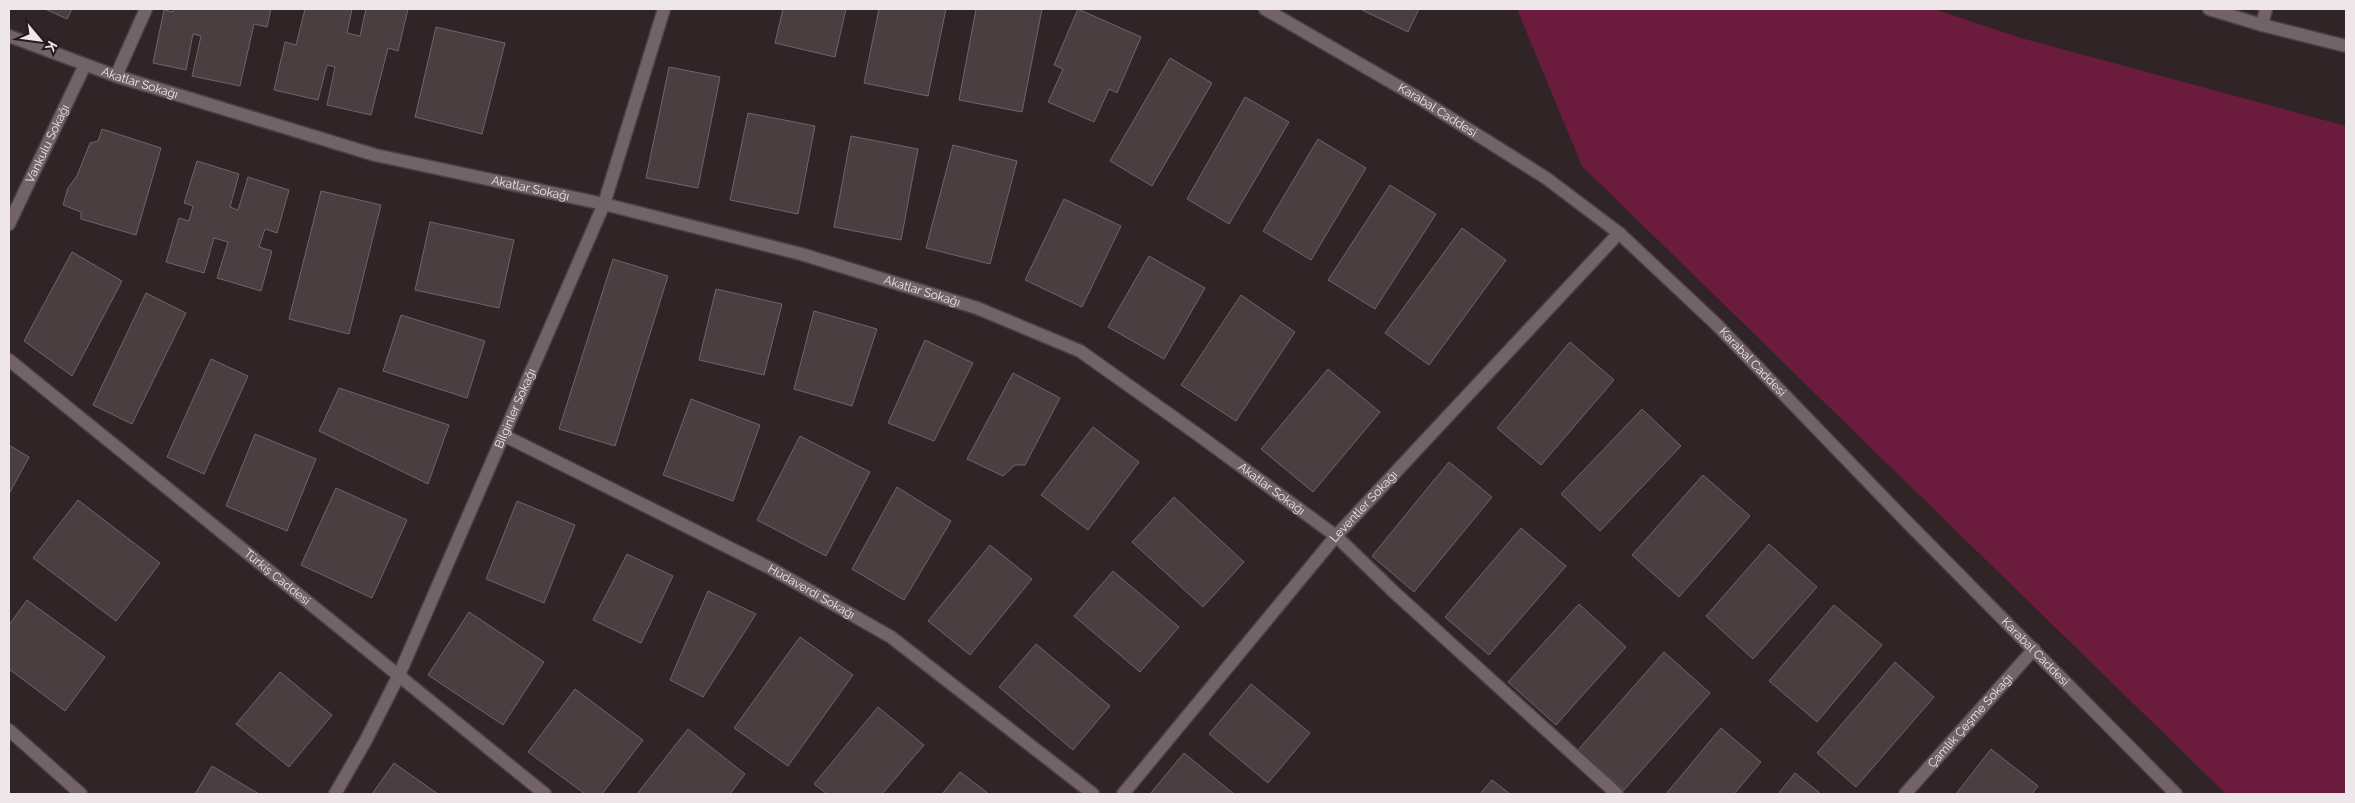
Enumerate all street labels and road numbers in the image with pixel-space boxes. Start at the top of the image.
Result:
street label: Akatlar Sokağı [100,64,180,101]
street label: Karabal Caddesi [1396,81,1480,140]
street label: Vankulu Sokağı [23,102,72,185]
street label: Akatlar Sokağı [490,173,571,203]
street label: Akatlar Sokağı [882,273,962,309]
street label: Karabal Caddesi [1716,325,1789,399]
street label: Bilginler Sokağı [492,366,539,450]
street label: Akatlar Sokağı [1235,460,1308,518]
street label: Leventler Sokağı [1327,468,1400,545]
street label: Türkiş Caddesi [241,546,313,608]
street label: Hüdaverdi Sokağı [766,561,857,622]
street label: Karabal Caddesi [1999,615,2072,689]
street label: Çamlık Çeşme Sokağı [1925,671,2015,771]

